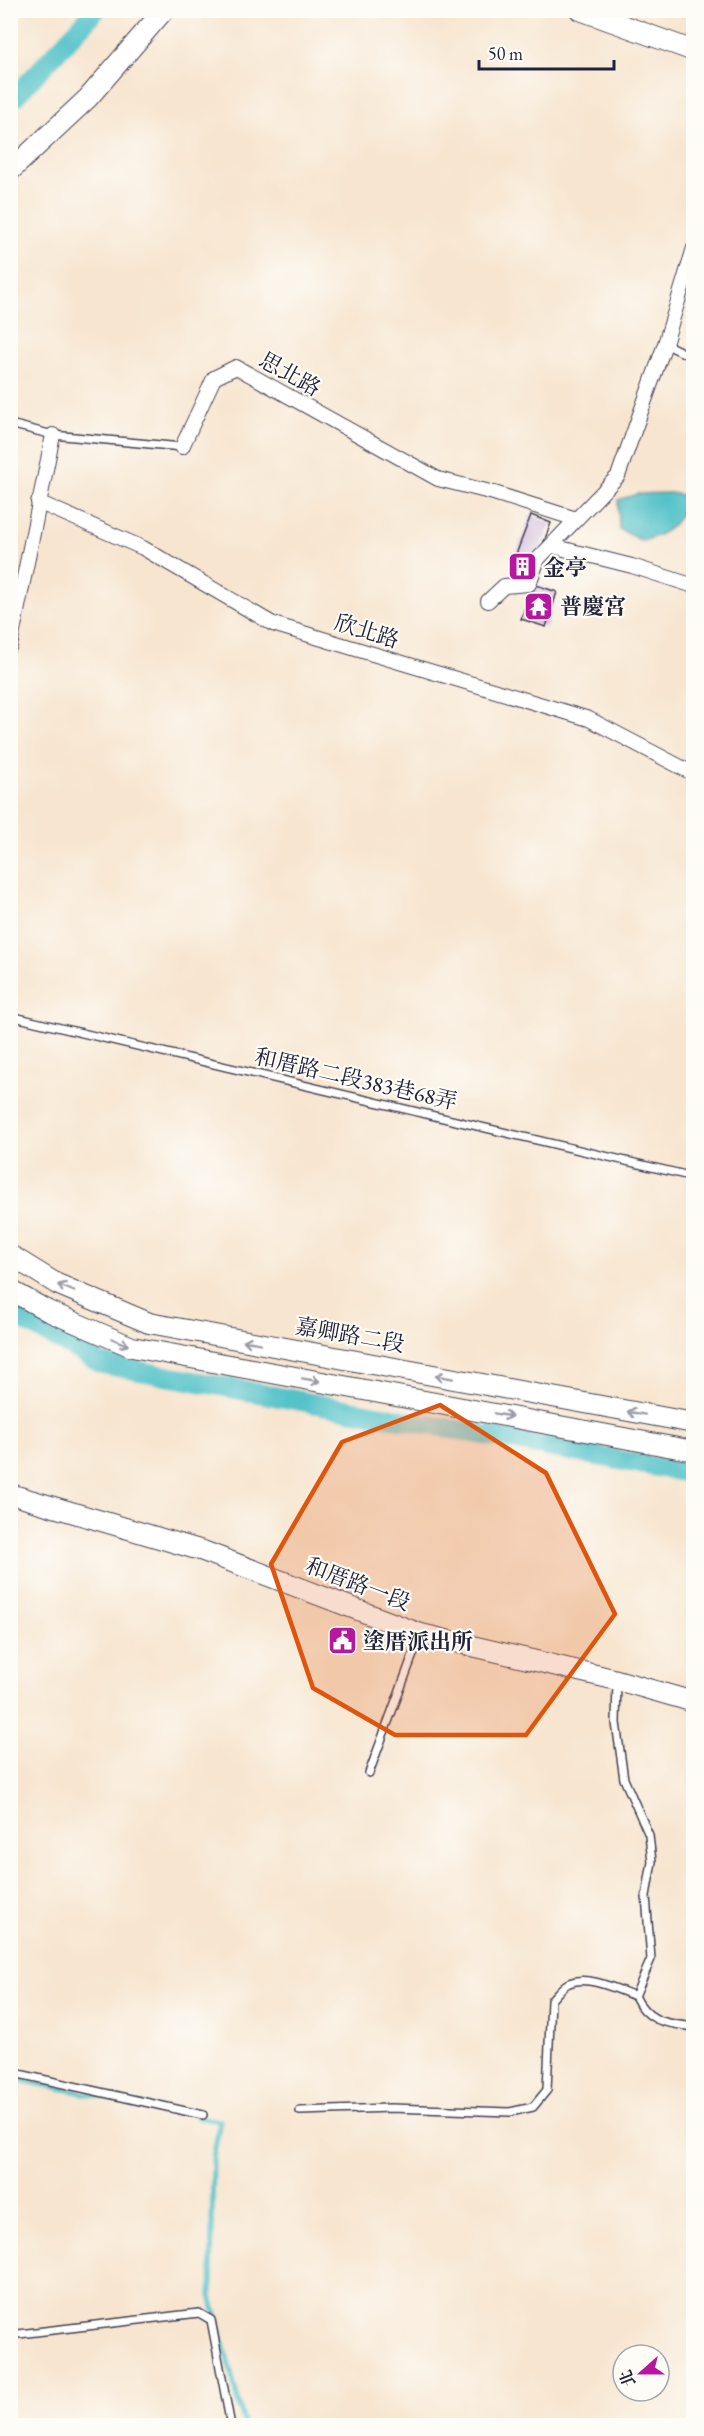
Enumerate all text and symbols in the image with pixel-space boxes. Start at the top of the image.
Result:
scale bar [479,33,614,71]
text: 50 m [488,42,523,65]
street label: 思北路 [254,345,326,403]
building icon: 金亭 [506,551,538,583]
place label: 金亭 [543,553,587,582]
temple icon: 普慶宮 [523,590,555,622]
place label: 普慶宮 [560,592,626,621]
street label: 欣北路 [331,607,403,655]
street label: 和厝路二段383巷68弄 [252,1042,460,1116]
one-way arrow [58,1281,76,1293]
street label: 嘉卿路二段 [293,1311,407,1359]
one-way arrow [243,1336,263,1347]
one-way arrow [111,1337,129,1348]
one-way arrow [435,1371,455,1382]
one-way arrow [301,1375,321,1386]
one-way arrow [627,1407,646,1418]
one-way arrow [493,1410,512,1421]
street label: 和厝路一段 [301,1551,415,1617]
public building icon: 塗厝派出所 [326,1625,358,1657]
place label: 塗厝派出所 [363,1627,473,1656]
north arrow [611,2343,671,2403]
text: 北 [615,2367,640,2389]

